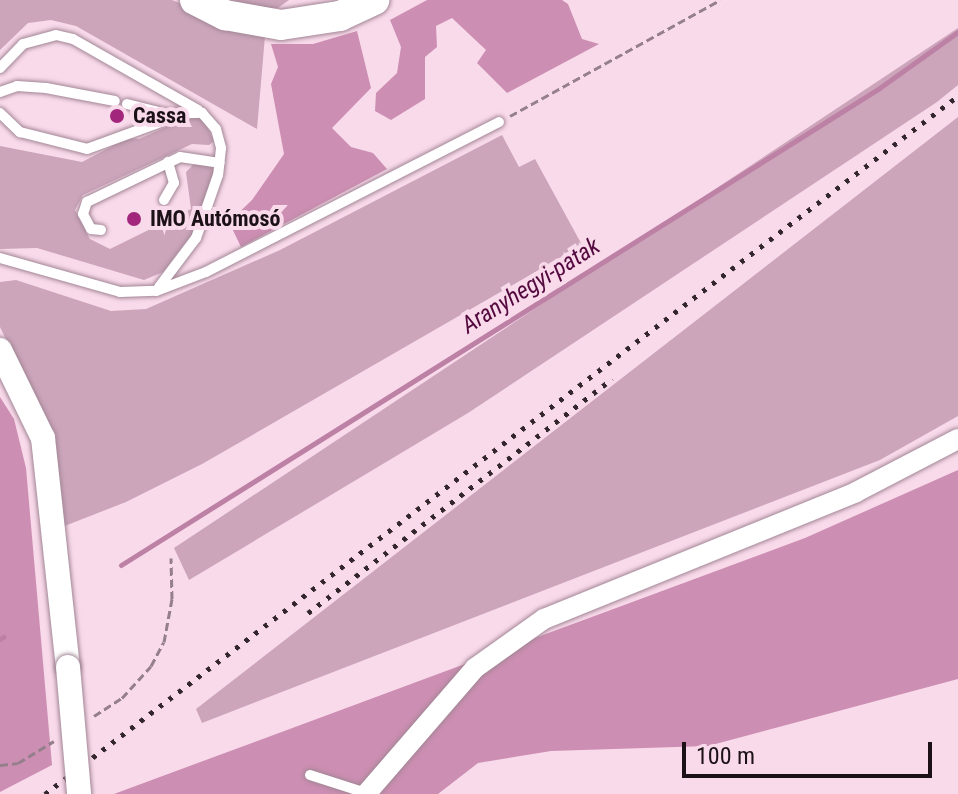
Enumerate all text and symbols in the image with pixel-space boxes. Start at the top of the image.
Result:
place label: Cassa [133,103,186,129]
marker: Cassa [108,107,126,125]
place label: IMO Autómosó [150,206,280,232]
marker: IMO Autómosó [125,210,143,228]
water label: Aranyhegyi-patak [456,232,606,340]
scale bar [686,726,936,776]
text: 100 m [696,742,755,770]

